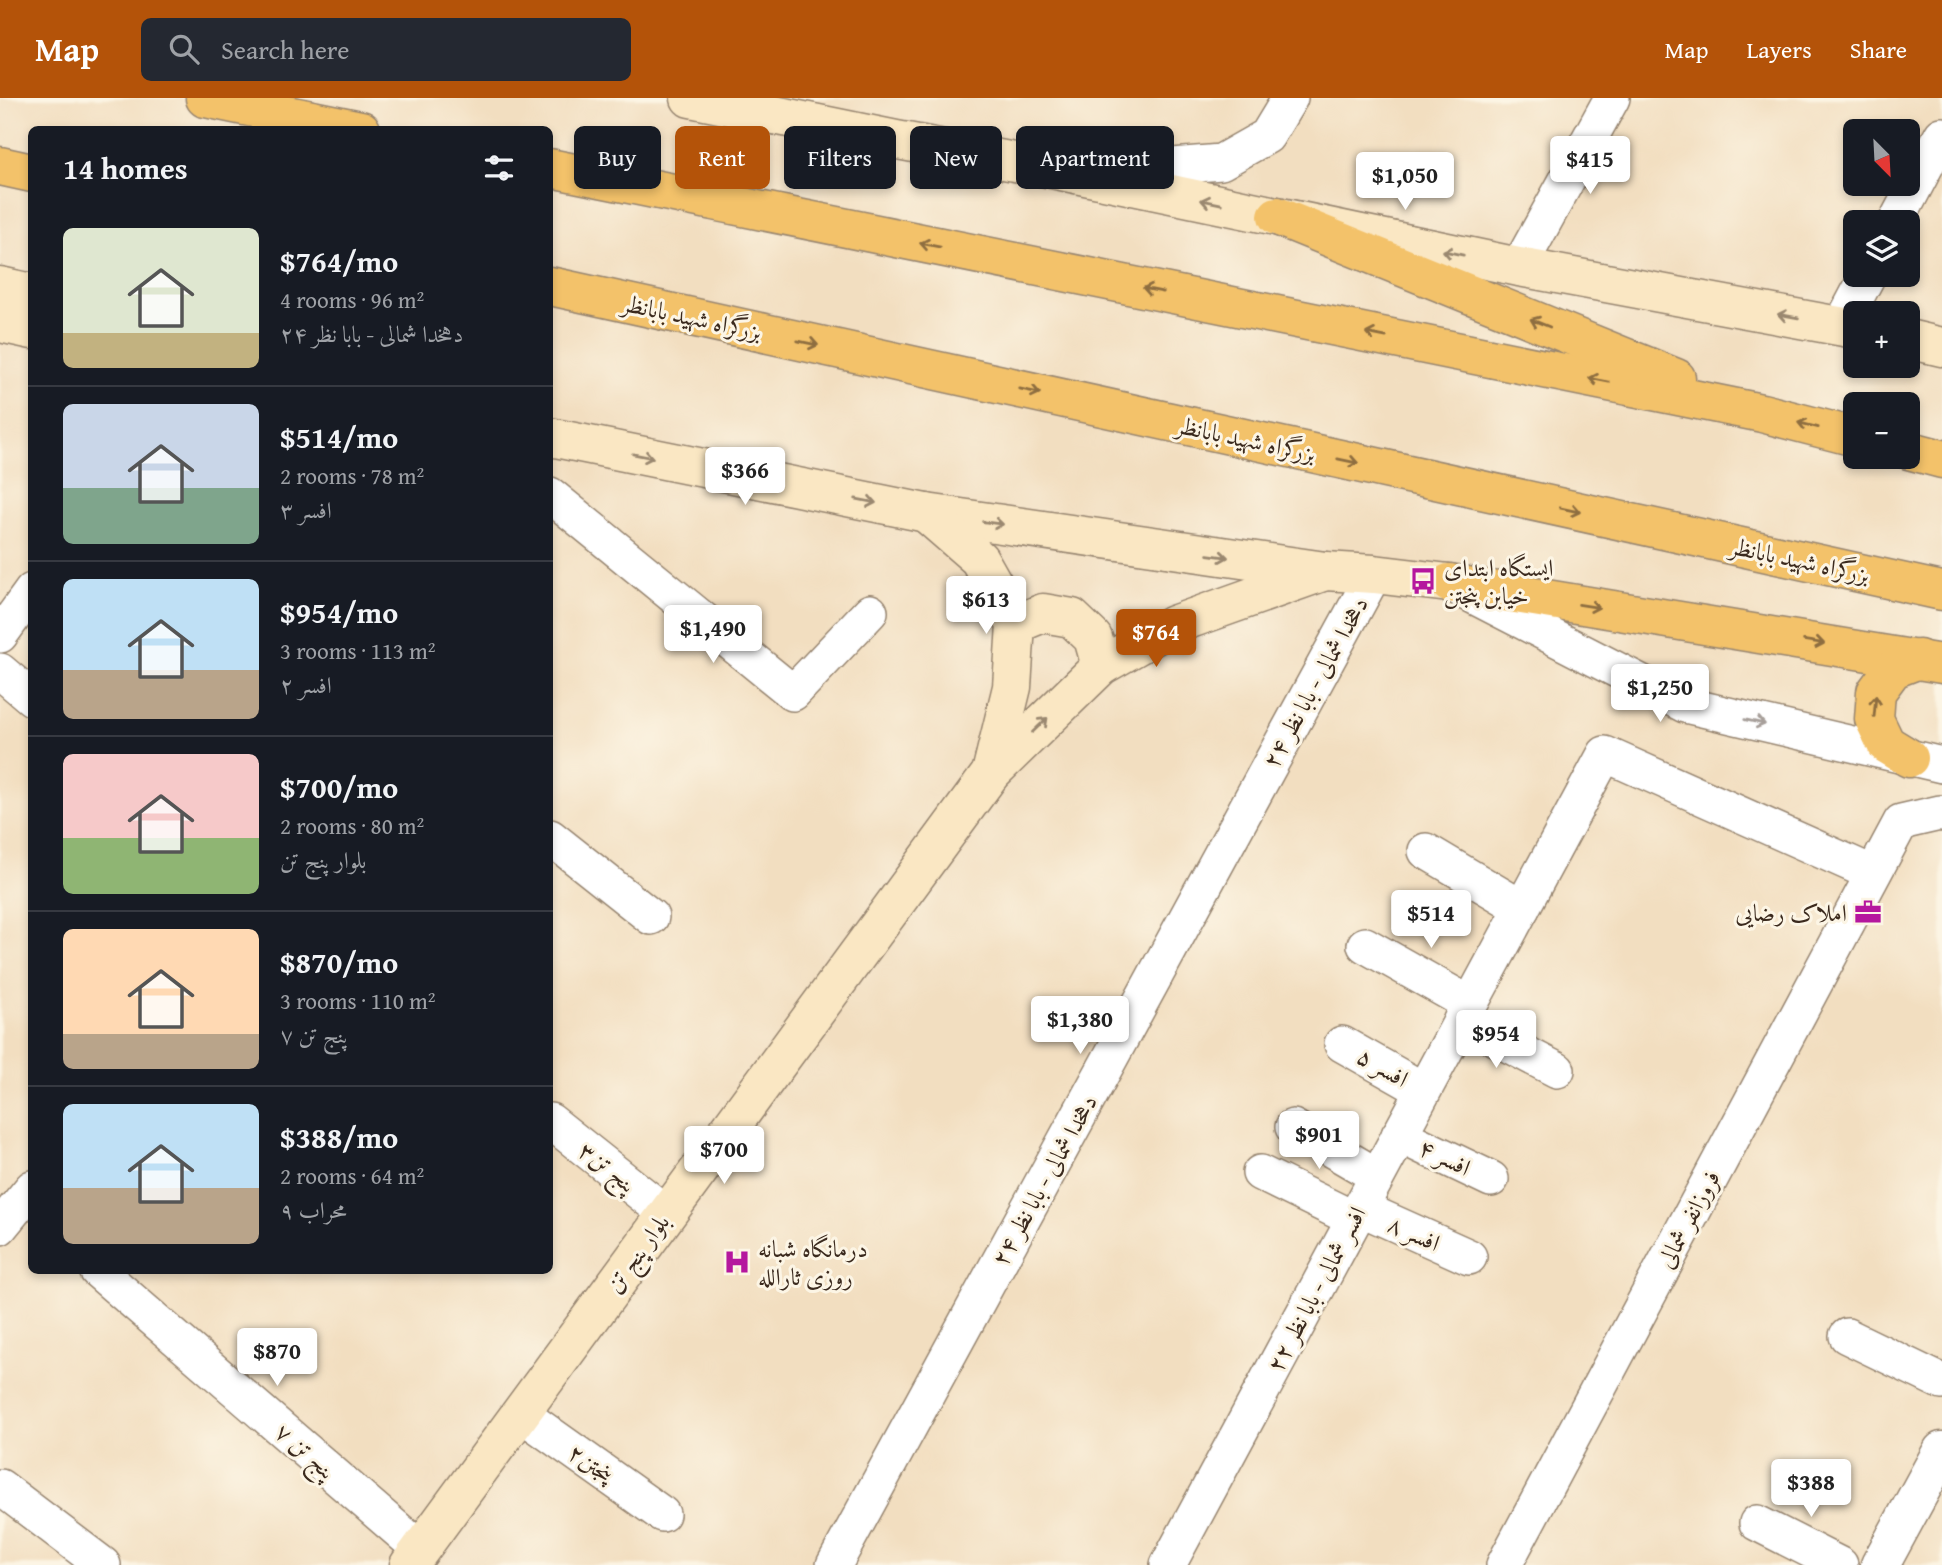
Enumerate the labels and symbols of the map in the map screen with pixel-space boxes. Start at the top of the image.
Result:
north arrow [1843,119,1920,196]
pin: $415 [1549,136,1631,196]
pin: $1,050 [1348,152,1462,212]
one-way arrow [1200,194,1222,207]
one-way arrow [919,237,942,251]
one-way arrow [1442,245,1465,259]
one-way arrow [1142,282,1165,296]
street label: بزرگراه شهید بابانظر [616,285,765,349]
one-way arrow [1777,309,1800,322]
one-way arrow [1529,315,1551,328]
one-way arrow [1365,328,1388,341]
one-way arrow [796,336,819,350]
one-way arrow [1588,373,1611,387]
one-way arrow [1018,385,1041,399]
street label: بزرگراه شهید بابانظر [1170,407,1319,471]
one-way arrow [1798,418,1820,431]
pin: $366 [704,448,786,507]
one-way arrow [631,449,654,463]
one-way arrow [1336,455,1359,468]
one-way arrow [854,494,877,508]
one-way arrow [1558,503,1581,517]
one-way arrow [981,516,1004,529]
street label: بزرگراه شهید بابانظر [1724,528,1873,592]
one-way arrow [1207,549,1229,562]
place label: ایستگاه ابتدای خیابن پنجتن [1444,550,1553,613]
bus stop icon: ایستگاه ابتدای خیابن پنجتن [1408,566,1438,596]
pin: $613 [945,576,1027,636]
street label: دهخدا شمالی - بابا نظر ۲۴ [1253,590,1377,774]
one-way arrow [1577,600,1600,613]
pin: $1,490 [656,606,770,665]
pin: $764 [1115,610,1197,669]
one-way arrow [1802,636,1825,649]
pin: $1,250 [1603,664,1717,724]
one-way arrow [1869,695,1882,718]
one-way arrow [1744,716,1766,729]
one-way arrow [1031,717,1048,734]
pin: $514 [1390,890,1472,950]
place label: املاک رضایی [1735,895,1847,930]
office icon: املاک رضایی [1853,897,1883,927]
pin: $1,380 [1023,996,1137,1056]
pin: $954 [1455,1010,1537,1070]
street label: افسر ۵ [1351,1038,1415,1096]
street label: دهخدا شمالی - بابا نظر ۲۴ [982,1088,1106,1272]
pin: $901 [1278,1112,1360,1171]
pin: $700 [683,1126,765,1186]
street label: افسر ۴ [1413,1129,1477,1185]
street label: پنج تن۳ [569,1133,645,1204]
street label: فروزانفر شمالی [1648,1164,1728,1274]
street label: افسر شمالی - بابا نظر ۲۲ [1258,1200,1374,1378]
street label: بلوار پنج تن [596,1206,681,1302]
street label: افسر ۸ [1382,1206,1446,1260]
place label: درمانگاه شبانه روزی ثارالله [758,1231,868,1294]
hospital icon: درمانگاه شبانه روزی ثارالله [722,1247,752,1277]
pin: $870 [236,1328,318,1388]
street label: پنج تن ۷ [265,1414,344,1491]
street label: پنجتن۲ [561,1435,623,1492]
pin: $388 [1770,1460,1852,1519]

